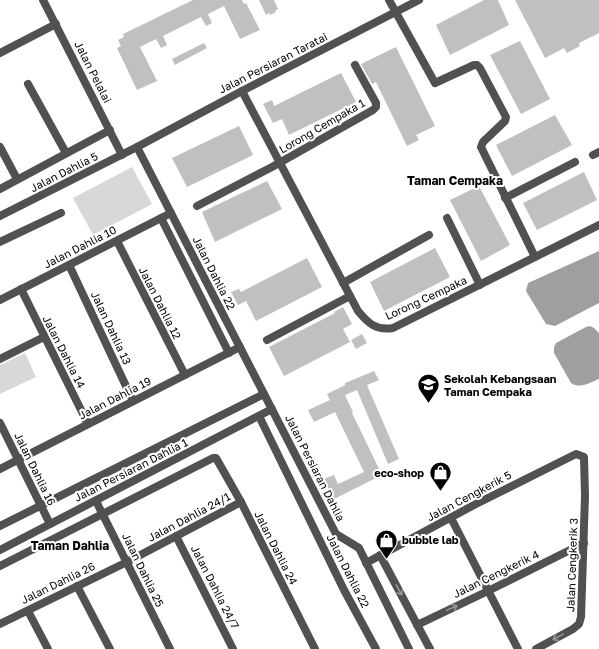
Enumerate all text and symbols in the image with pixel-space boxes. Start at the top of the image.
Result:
street label: Jalan Persiaran Taratai [216,29,329,96]
street label: Jalan Pelalai [72,39,115,105]
street label: Lorong Cempaka 1 [277,96,367,155]
street label: Jalan Dahlia 5 [28,149,100,194]
district label: Taman Cempaka [407,173,503,188]
street label: Jalan Dahlia 10 [41,223,118,270]
street label: Jalan Dahlia 22 [190,234,238,312]
street label: Jalan Dahlia 12 [137,264,184,341]
street label: Lorong Cempaka [383,273,469,322]
street label: Jalan Dahlia 13 [89,289,134,367]
street label: Jalan Dahlia 14 [41,313,88,390]
school or university icon: Sekolah Kebangsaan Taman Cempaka [415,372,441,405]
place label: Sekolah Kebangsaan Taman Cempaka [444,372,557,398]
street label: Jalan Dahlia 19 [76,374,153,421]
street label: Jalan Persiaran Dahlia [283,412,348,523]
street label: Jalan Dahlia 16 [12,430,59,508]
street label: Jalan Persiaran Dahlia 1 [72,435,190,504]
shop icon: eco-shop [427,460,453,493]
place label: eco-shop [374,466,424,479]
street label: Jalan Cengkerik 5 [424,468,513,523]
street label: Jalan Dahlia 24/1 [145,489,232,544]
street label: Jalan Dahlia 24 [252,509,301,587]
street label: Jalan Cengkerik 3 [563,518,580,612]
shop icon: bubble lab [373,527,399,560]
street label: Jalan Dahlia 25 [120,531,167,609]
street label: Jalan Dahlia 22 [324,532,372,610]
place label: bubble lab [402,533,459,546]
district label: Taman Dahlia [31,538,109,553]
street label: Jalan Dahlia 24/7 [189,543,242,631]
street label: Jalan Cengkerik 4 [451,547,541,600]
street label: Jalan Dahlia 26 [19,559,97,606]
one-way arrow [395,584,403,596]
one-way arrow [446,604,458,611]
one-way arrow [552,634,564,641]

